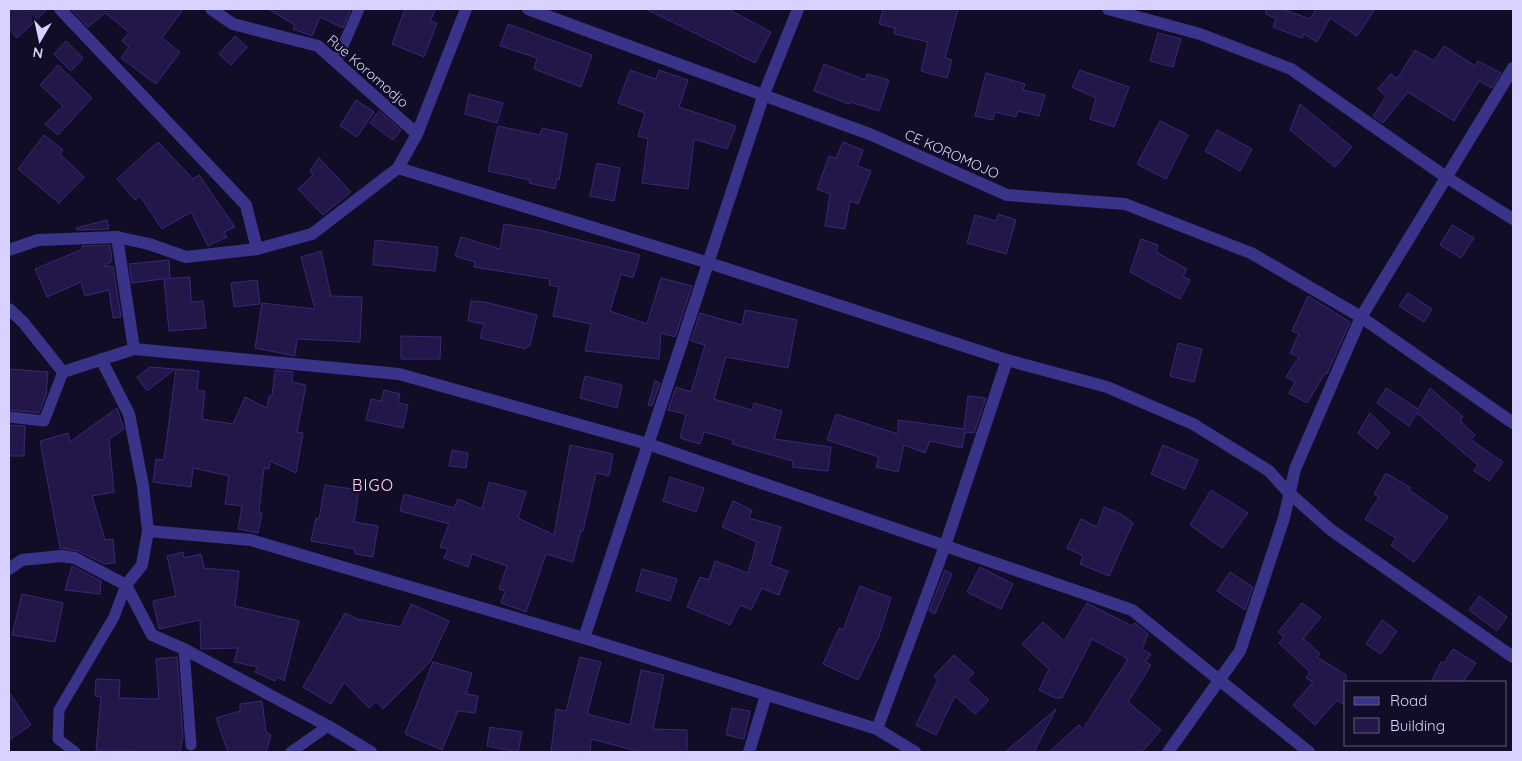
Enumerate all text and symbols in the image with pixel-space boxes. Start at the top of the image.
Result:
north arrow [15,15,65,65]
street label: Rue Koromodjo [324,31,412,111]
text: N [31,43,44,63]
street label: CE KOROMOJO [902,125,1002,183]
district label: BIGO [352,475,394,495]
legend [1344,681,1507,746]
text: Road [1390,691,1427,710]
text: Building [1390,716,1445,735]

